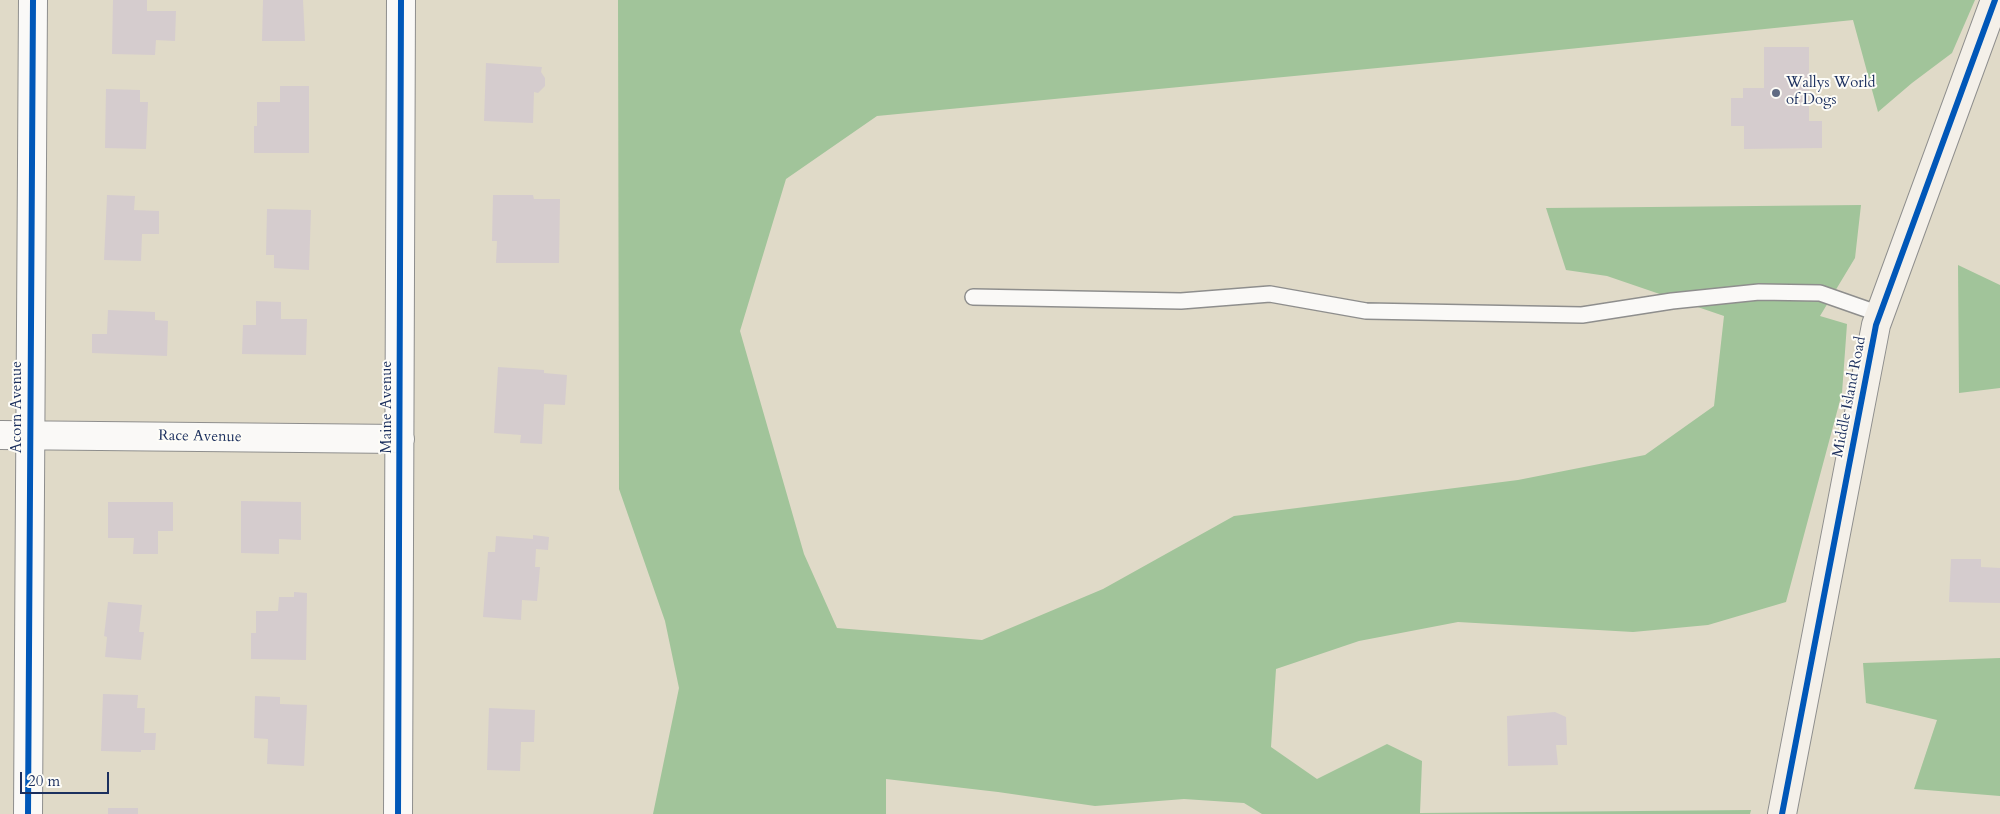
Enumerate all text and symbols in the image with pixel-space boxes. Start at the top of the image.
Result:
place label: Wallys World of Dogs [1786,75,1876,110]
marker: Wallys World of Dogs [1770,87,1782,99]
street label: Middle Island Road [1829,335,1871,459]
street label: Acorn Avenue [9,361,27,453]
street label: Maine Avenue [379,361,397,453]
street label: Race Avenue [158,427,242,447]
scale bar [22,762,111,794]
text: 20 m [28,771,60,791]

